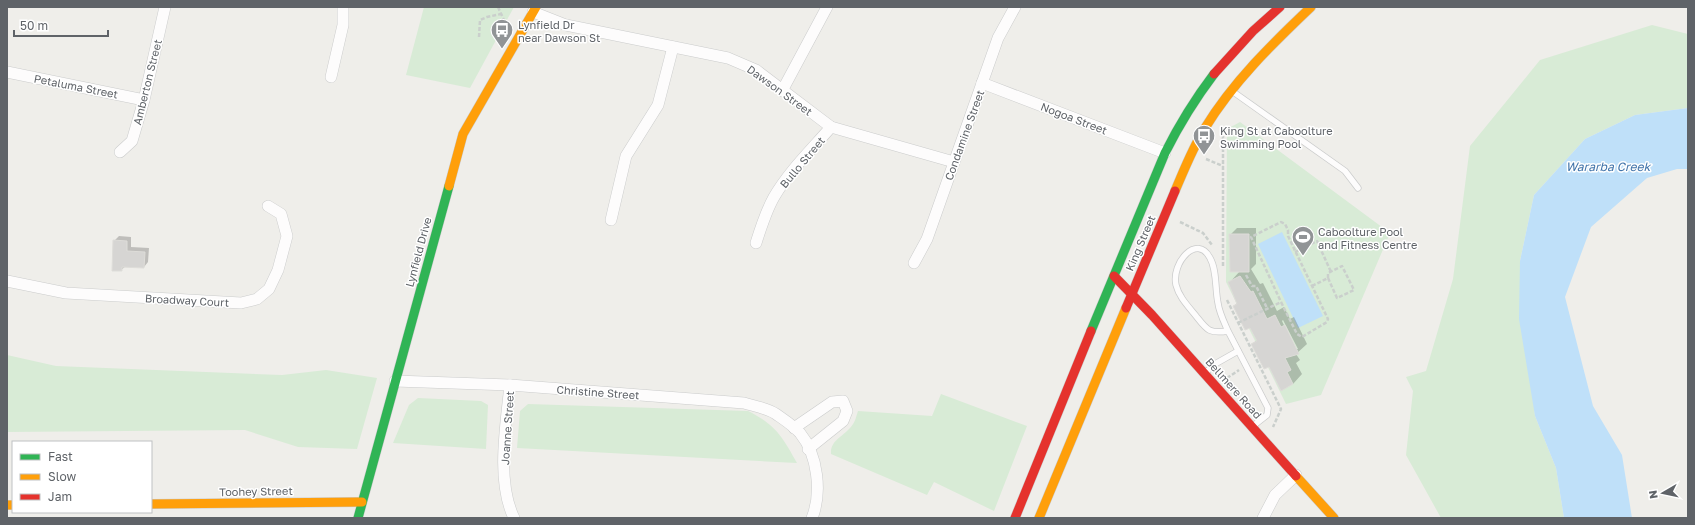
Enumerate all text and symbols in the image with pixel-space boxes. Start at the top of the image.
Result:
scale bar [14,12,108,38]
bus stop icon: Lynfield Dr near Dawson St [489,17,515,50]
text: 50 m [20,18,48,33]
place label: Lynfield Dr near Dawson St [518,18,600,44]
street label: Amberton Street [130,38,164,126]
street label: Dawson Street [745,62,815,118]
street label: Petaluma Street [33,71,119,101]
street label: Condamine Street [942,88,986,182]
street label: Nogoa Street [1039,99,1109,137]
bus stop icon: King St at Caboolture Swimming Pool [1191,123,1217,156]
place label: King St at Caboolture Swimming Pool [1220,124,1333,150]
street label: Bullo Street [777,134,827,190]
water label: Wararba Creek [1566,159,1651,174]
street label: King Street [1122,213,1158,273]
street label: Lynfield Drive [402,216,434,288]
sports icon: Caboolture Pool and Fitness Centre [1290,224,1316,257]
place label: Caboolture Pool and Fitness Centre [1318,225,1417,251]
street label: Broadway Court [145,291,229,309]
street label: Bellmere Road [1203,355,1265,421]
street label: Christine Street [556,383,640,401]
street label: Joanne Street [498,391,516,465]
legend [12,441,152,513]
text: Fast [48,449,73,464]
text: Slow [48,469,76,484]
north arrow [1643,473,1683,513]
street label: Toohey Street [219,484,293,498]
text: Jam [48,489,72,504]
text: N [1646,489,1660,500]

